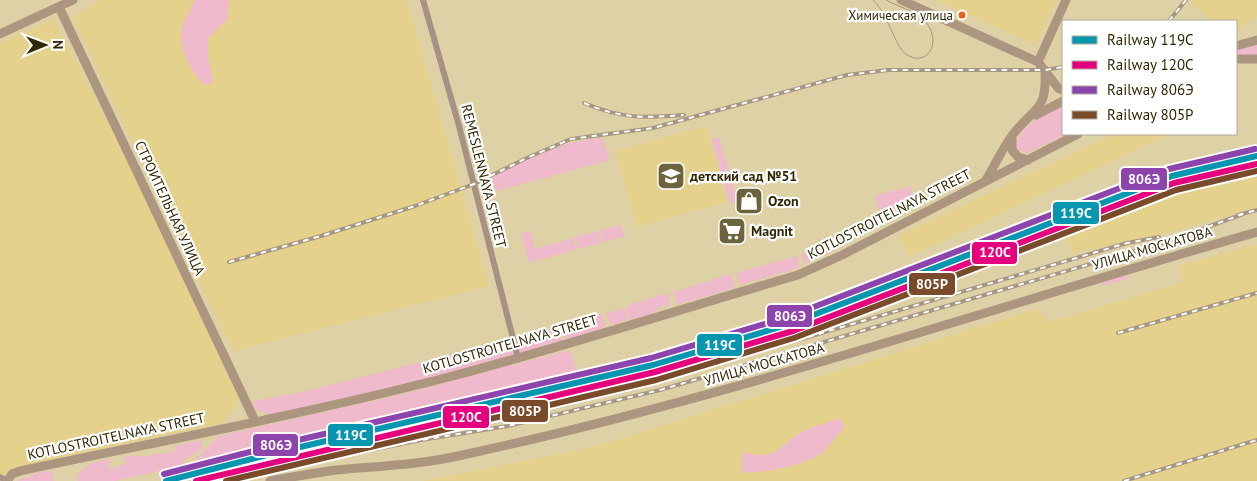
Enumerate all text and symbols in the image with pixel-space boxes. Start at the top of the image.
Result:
place label: Химическая улица [848,7,953,24]
marker: Химическая улица [957,10,967,20]
north arrow [20,20,70,70]
legend [1062,20,1237,135]
text: Railway 119С [1107,30,1194,49]
text: N [49,40,67,50]
text: Railway 120С [1107,55,1194,74]
text: Railway 806Э [1107,80,1194,99]
street label: REMESLENNAYA STREET [457,102,511,250]
text: Railway 805Р [1107,105,1193,124]
street label: СТРОИТЕЛЬНАЯ УЛИЦА [131,138,209,279]
school or university icon: детский сад №51 [656,161,686,191]
street label: KOTLOSTROITELNAYA STREET [804,165,974,263]
place label: детский сад №51 [689,167,797,185]
line badge: 806Э [1120,167,1168,191]
text: 806Э [1128,170,1160,188]
shop icon: Ozon [734,186,764,216]
place label: Ozon [768,192,799,210]
line badge: 119С [1052,201,1100,225]
text: 119С [1060,204,1092,222]
supermarket icon: Magnit [717,216,747,246]
place label: Magnit [751,222,793,240]
street label: УЛИЦА МОСКАТОВА [1090,222,1215,274]
line badge: 120С [971,241,1018,265]
text: 120С [979,243,1011,261]
line badge: 805Р [908,272,956,296]
text: 805Р [916,275,948,293]
line badge: 806Э [766,304,813,328]
text: 806Э [774,307,806,325]
street label: KOTLOSTROITELNAYA STREET [421,310,600,378]
line badge: 119С [696,333,743,357]
text: 119С [704,336,736,354]
street label: УЛИЦА МОСКАТОВА [702,338,827,390]
line badge: 805Р [501,399,549,423]
text: 805Р [509,402,541,420]
line badge: 120С [442,405,490,429]
street label: KOTLOSTROITELNAYA STREET [26,408,206,464]
text: 120С [450,408,482,426]
line badge: 119С [327,423,374,447]
text: 119С [335,426,367,444]
line badge: 806Э [252,433,299,457]
text: 806Э [260,436,292,454]

